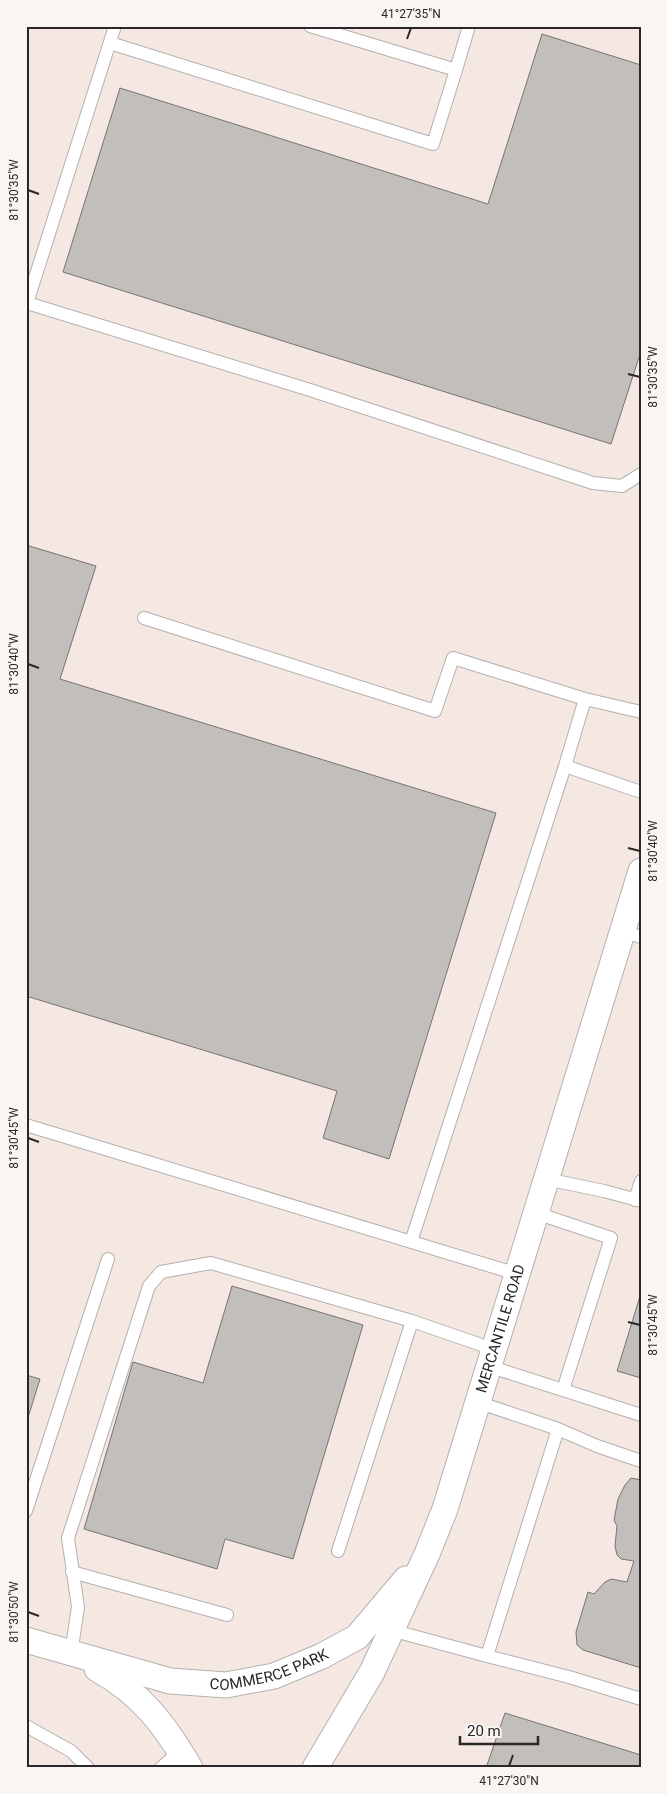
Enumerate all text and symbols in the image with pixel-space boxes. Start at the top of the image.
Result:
text: 41°27'35"N [381,7,441,21]
text: 81°30'35"W [7,159,21,221]
text: 81°30'35"W [646,346,660,408]
text: 81°30'40"W [7,633,21,695]
text: 81°30'40"W [646,820,660,882]
text: 81°30'45"W [7,1107,21,1169]
street label: MERCANTILE ROAD [472,1262,529,1395]
text: 81°30'45"W [646,1294,660,1356]
text: 81°30'50"W [7,1581,21,1643]
street label: COMMERCE PARK [209,1645,332,1694]
scale bar [460,1714,537,1746]
text: 20 m [467,1722,501,1740]
text: 41°27'30"N [479,1774,539,1788]

